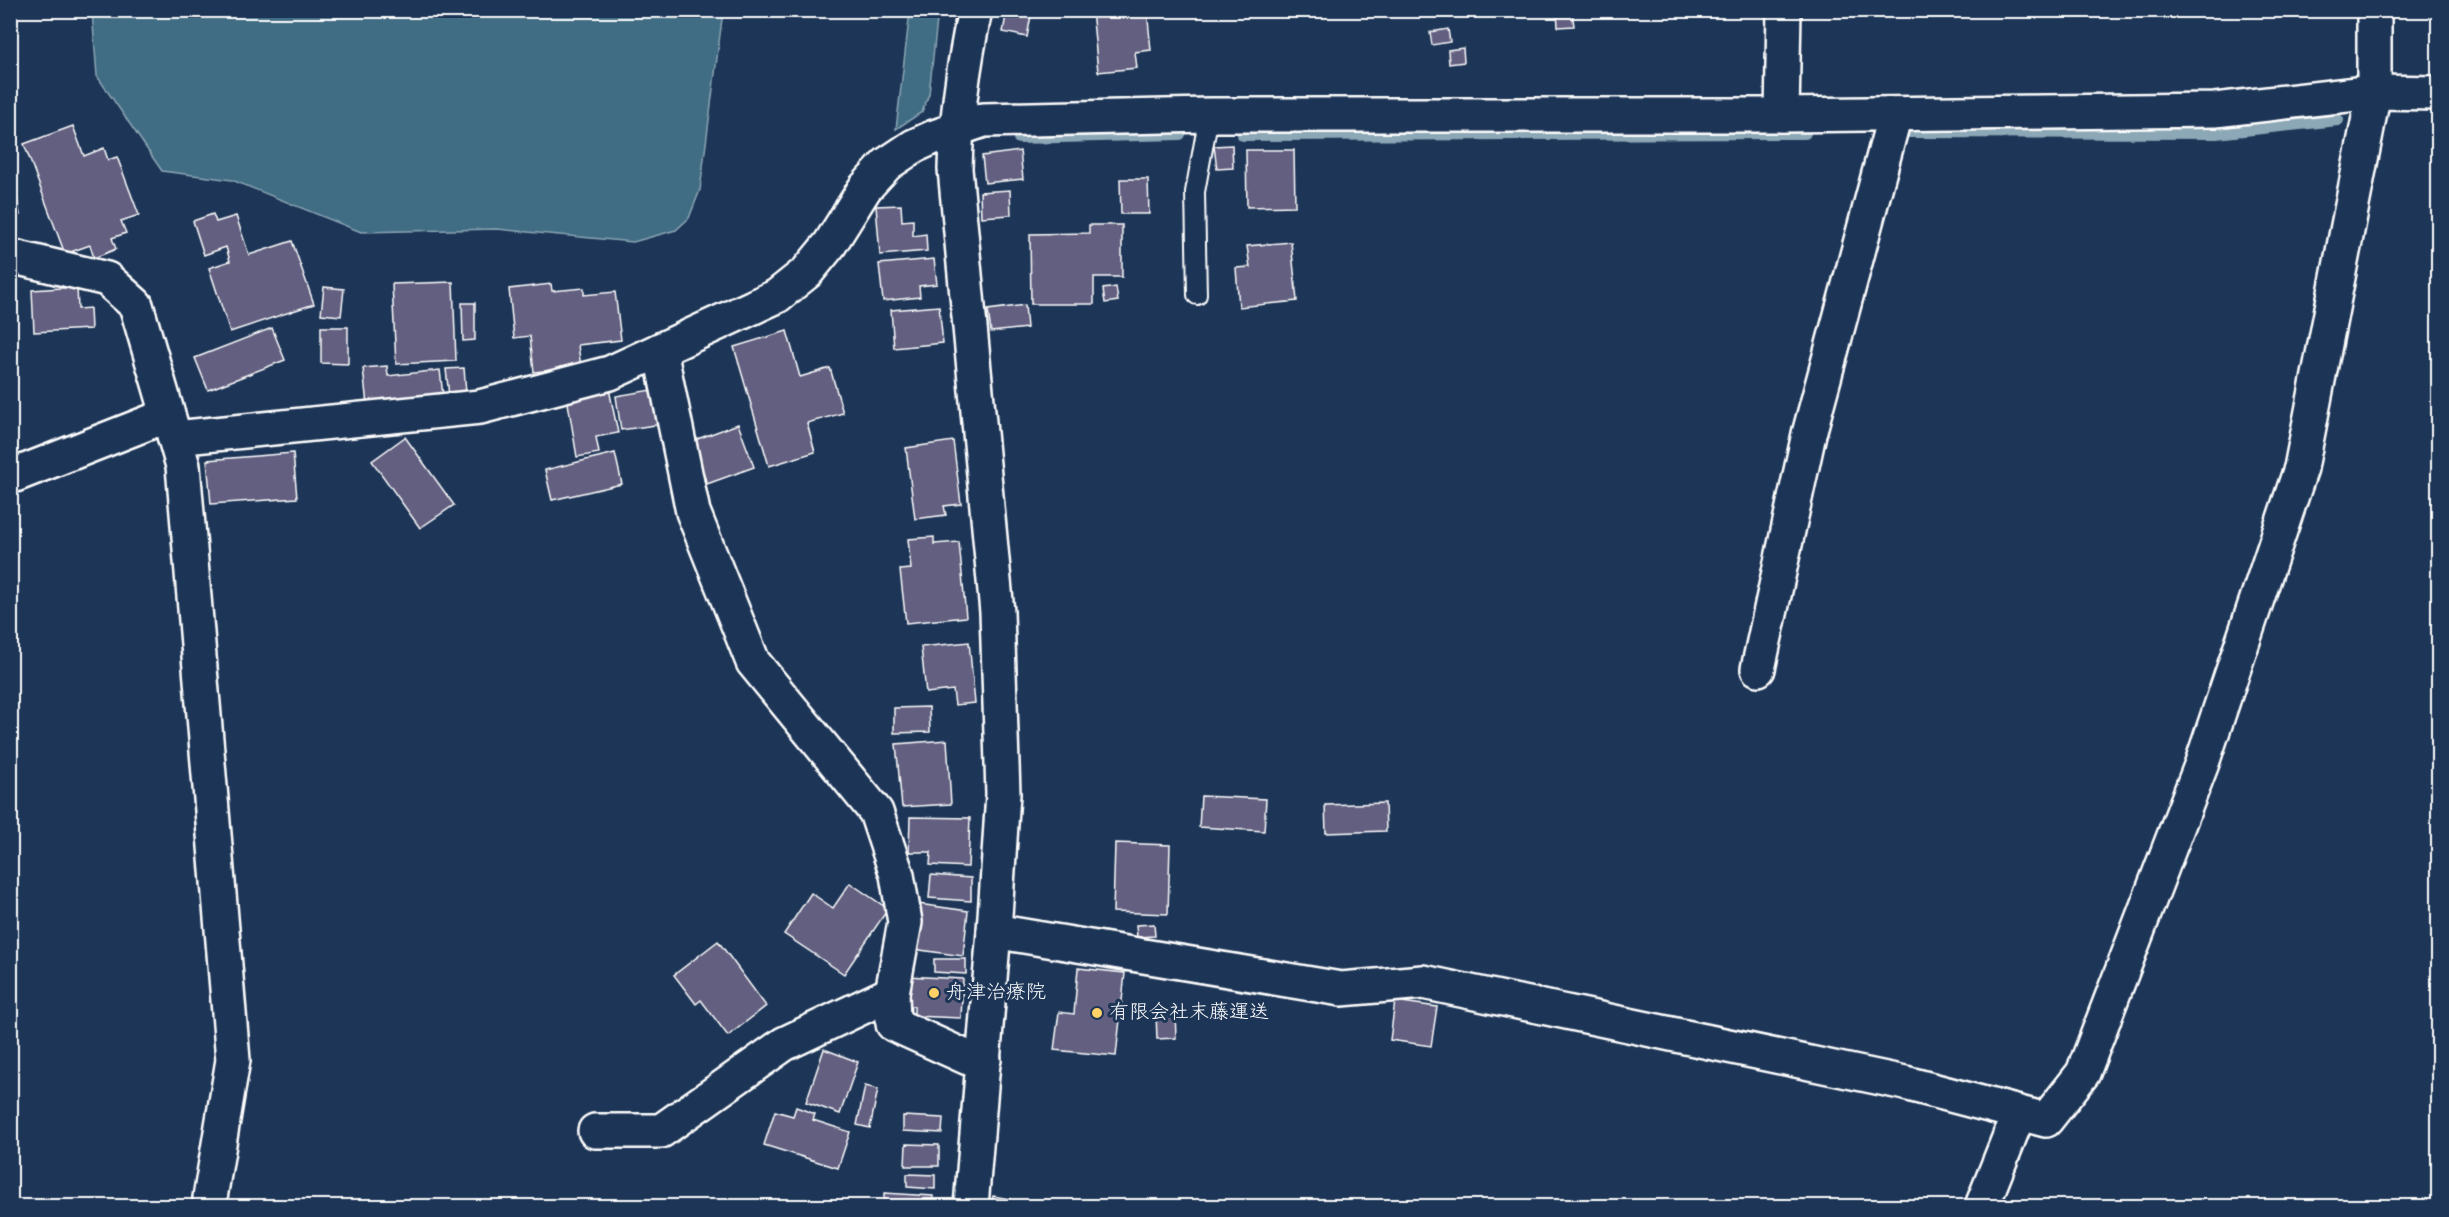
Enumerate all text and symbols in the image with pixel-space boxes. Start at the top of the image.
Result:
place label: 舟津治療院 [946,977,1046,1009]
marker: 舟津治療院 [927,986,941,1000]
place label: 有限会社末藤運送 [1109,997,1269,1029]
marker: 有限会社末藤運送 [1090,1006,1104,1020]

